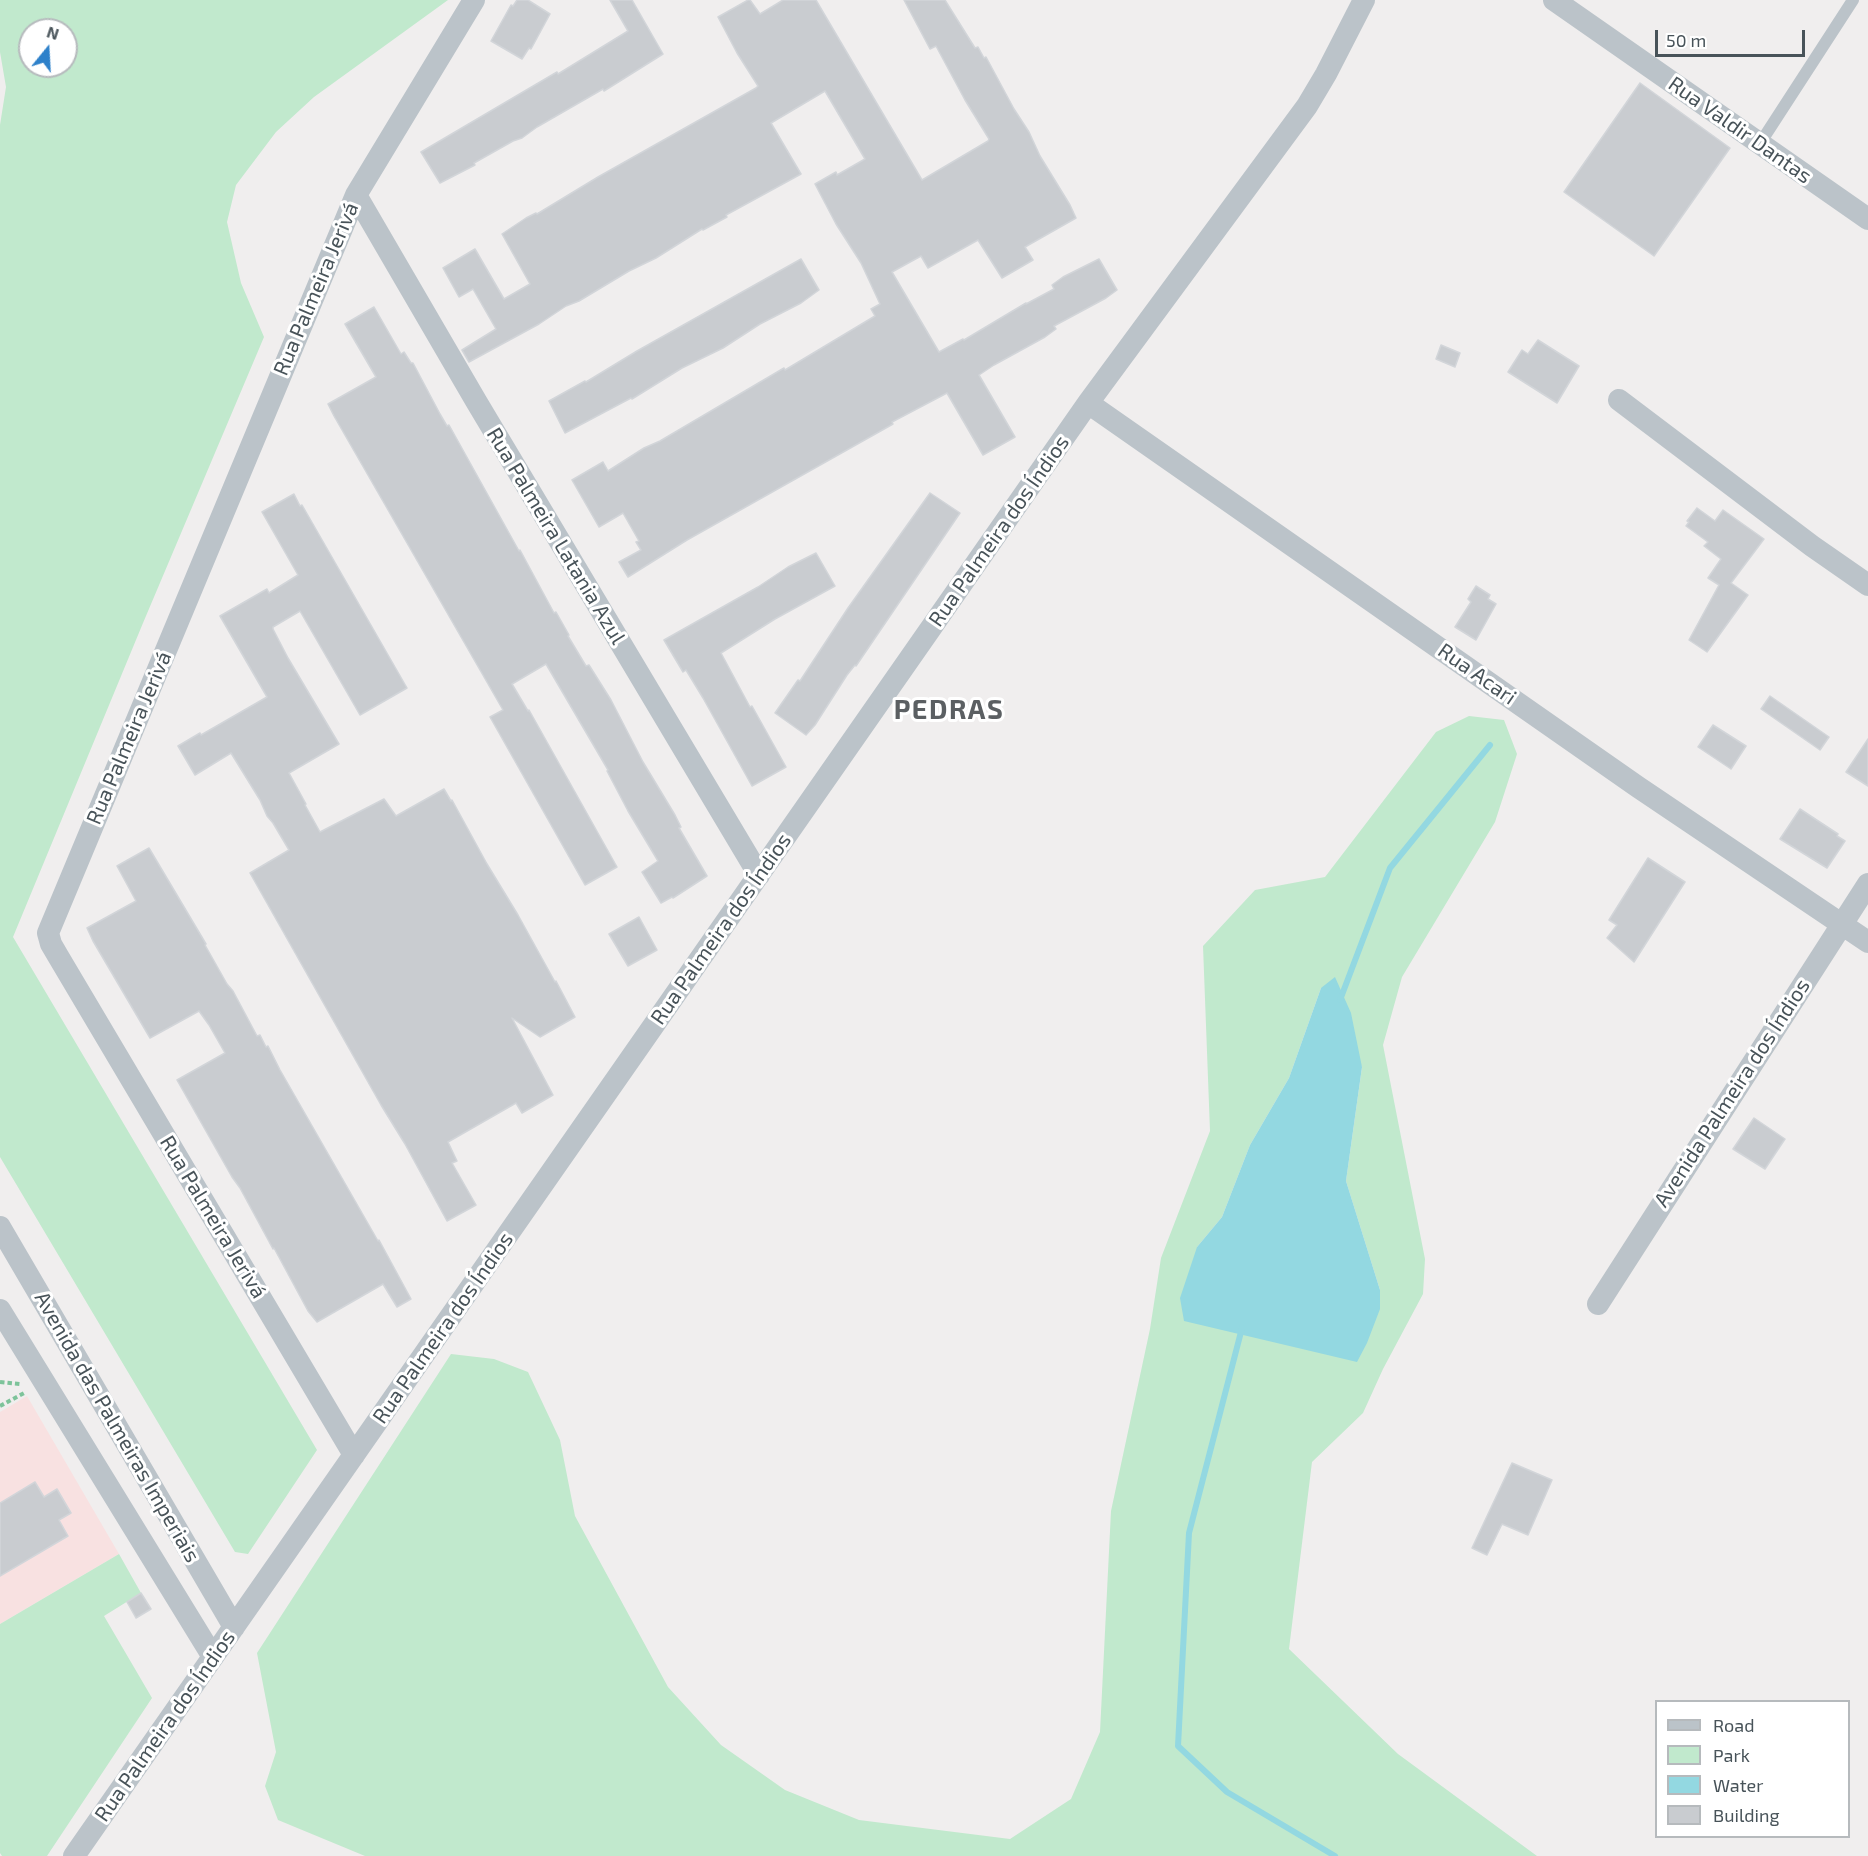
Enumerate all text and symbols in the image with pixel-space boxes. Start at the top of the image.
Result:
north arrow [18,18,78,78]
scale bar [1658,18,1808,56]
text: N [45,21,62,43]
text: 50 m [1666,29,1706,51]
street label: Rua Valdir Dantas [1663,71,1817,189]
street label: Rua Palmeira Jerivá [268,199,364,379]
street label: Rua Palmeira Latania Azul [481,423,631,649]
street label: Rua Palmeira dos Índios [923,431,1075,631]
street label: Rua Acari [1433,638,1521,710]
street label: Rua Palmeira Jerivá [81,648,177,828]
district label: PEDRAS [894,694,1004,726]
street label: Rua Palmeira dos Índios [645,829,797,1029]
street label: Avenida Palmeira dos Índios [1649,974,1815,1212]
street label: Rua Palmeira Jerivá [154,1131,272,1303]
street label: Rua Palmeira dos Índios [367,1228,519,1428]
street label: Avenida das Palmeiras Imperiais [29,1287,205,1567]
street label: Rua Palmeira dos Índios [89,1626,241,1826]
legend [1655,1700,1850,1838]
text: Road [1713,1714,1754,1736]
text: Park [1713,1744,1750,1766]
text: Water [1713,1774,1763,1796]
text: Building [1713,1804,1780,1826]

